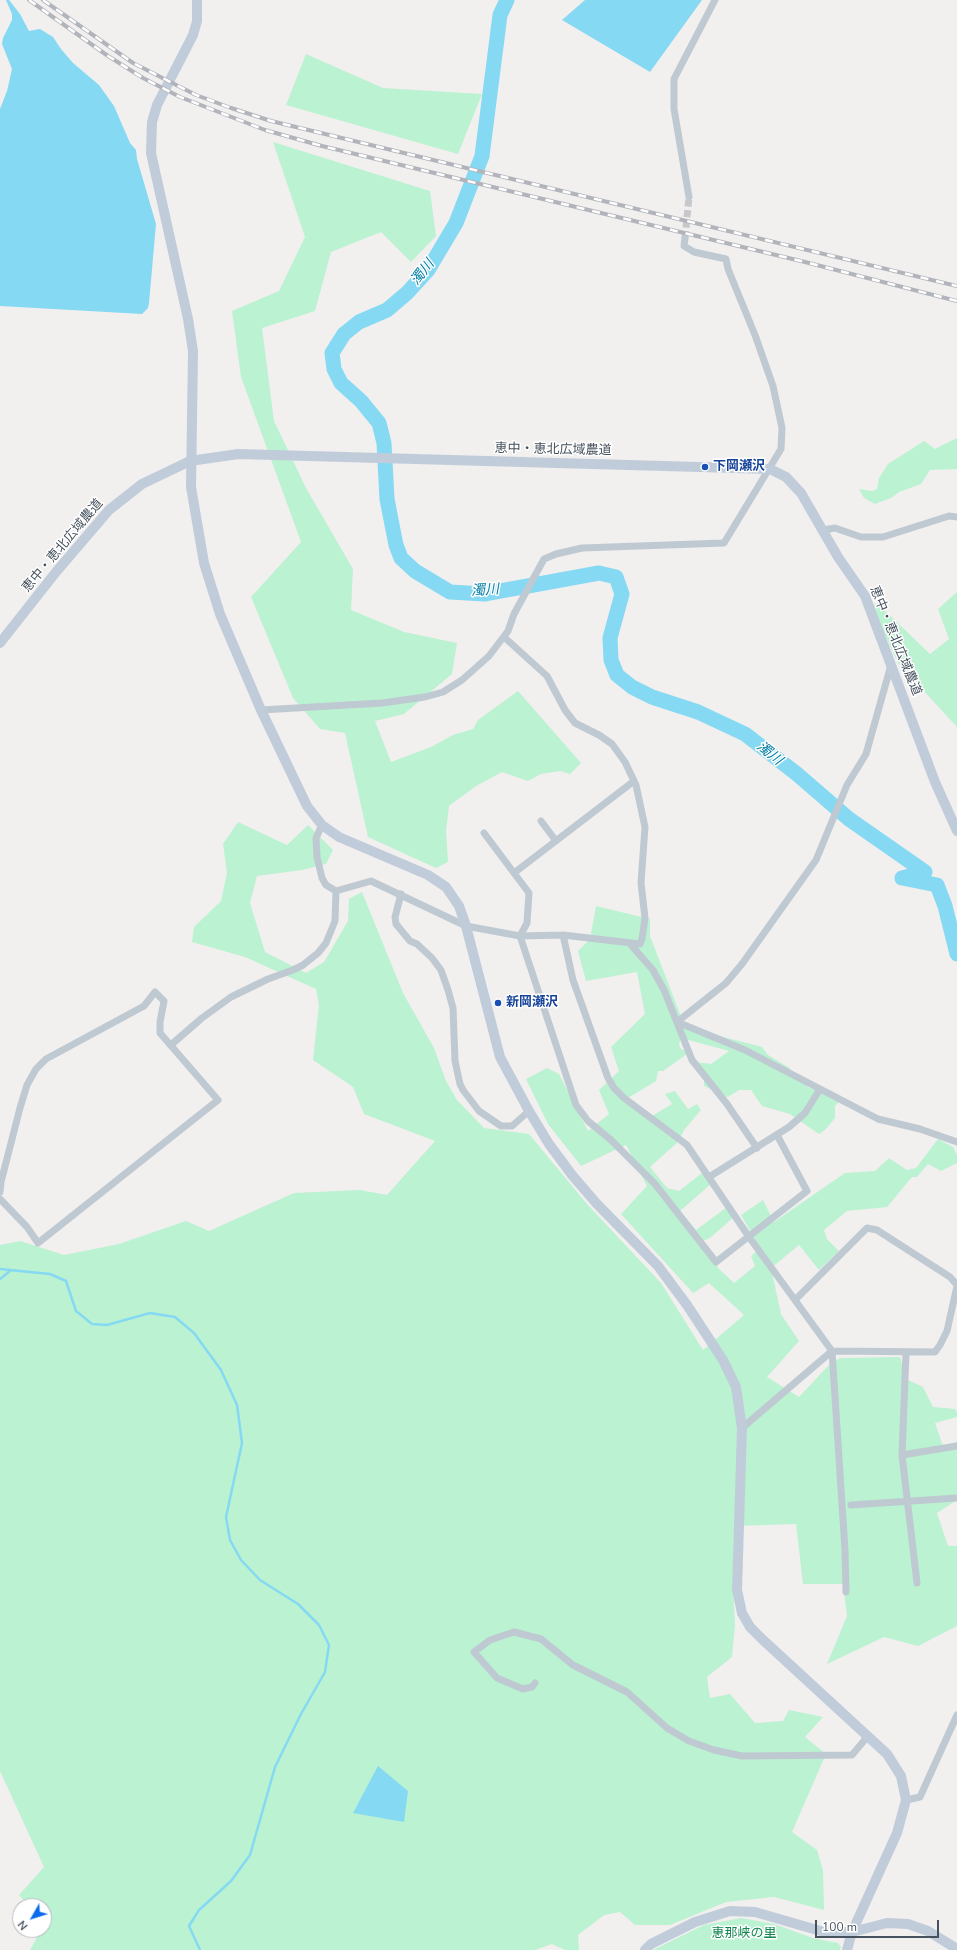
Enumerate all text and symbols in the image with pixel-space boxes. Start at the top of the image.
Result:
water label: 濁川 [408,257,438,289]
street label: 恵中・恵北広域農道 [494,441,612,459]
place label: 下岡瀬沢 [713,459,765,475]
marker: 下岡瀬沢 [700,462,710,472]
street label: 恵中・恵北広域農道 [19,496,107,596]
water label: 濁川 [470,582,500,600]
street label: 恵中・恵北広域農道 [866,584,924,698]
water label: 濁川 [753,739,785,769]
place label: 新岡瀬沢 [506,995,558,1011]
marker: 新岡瀬沢 [493,998,503,1008]
north arrow [12,1898,52,1938]
scale bar [817,1912,941,1938]
text: N [15,1917,31,1933]
text: 100 m [822,1919,857,1935]
park label: 恵那峡の里 [712,1926,776,1942]

